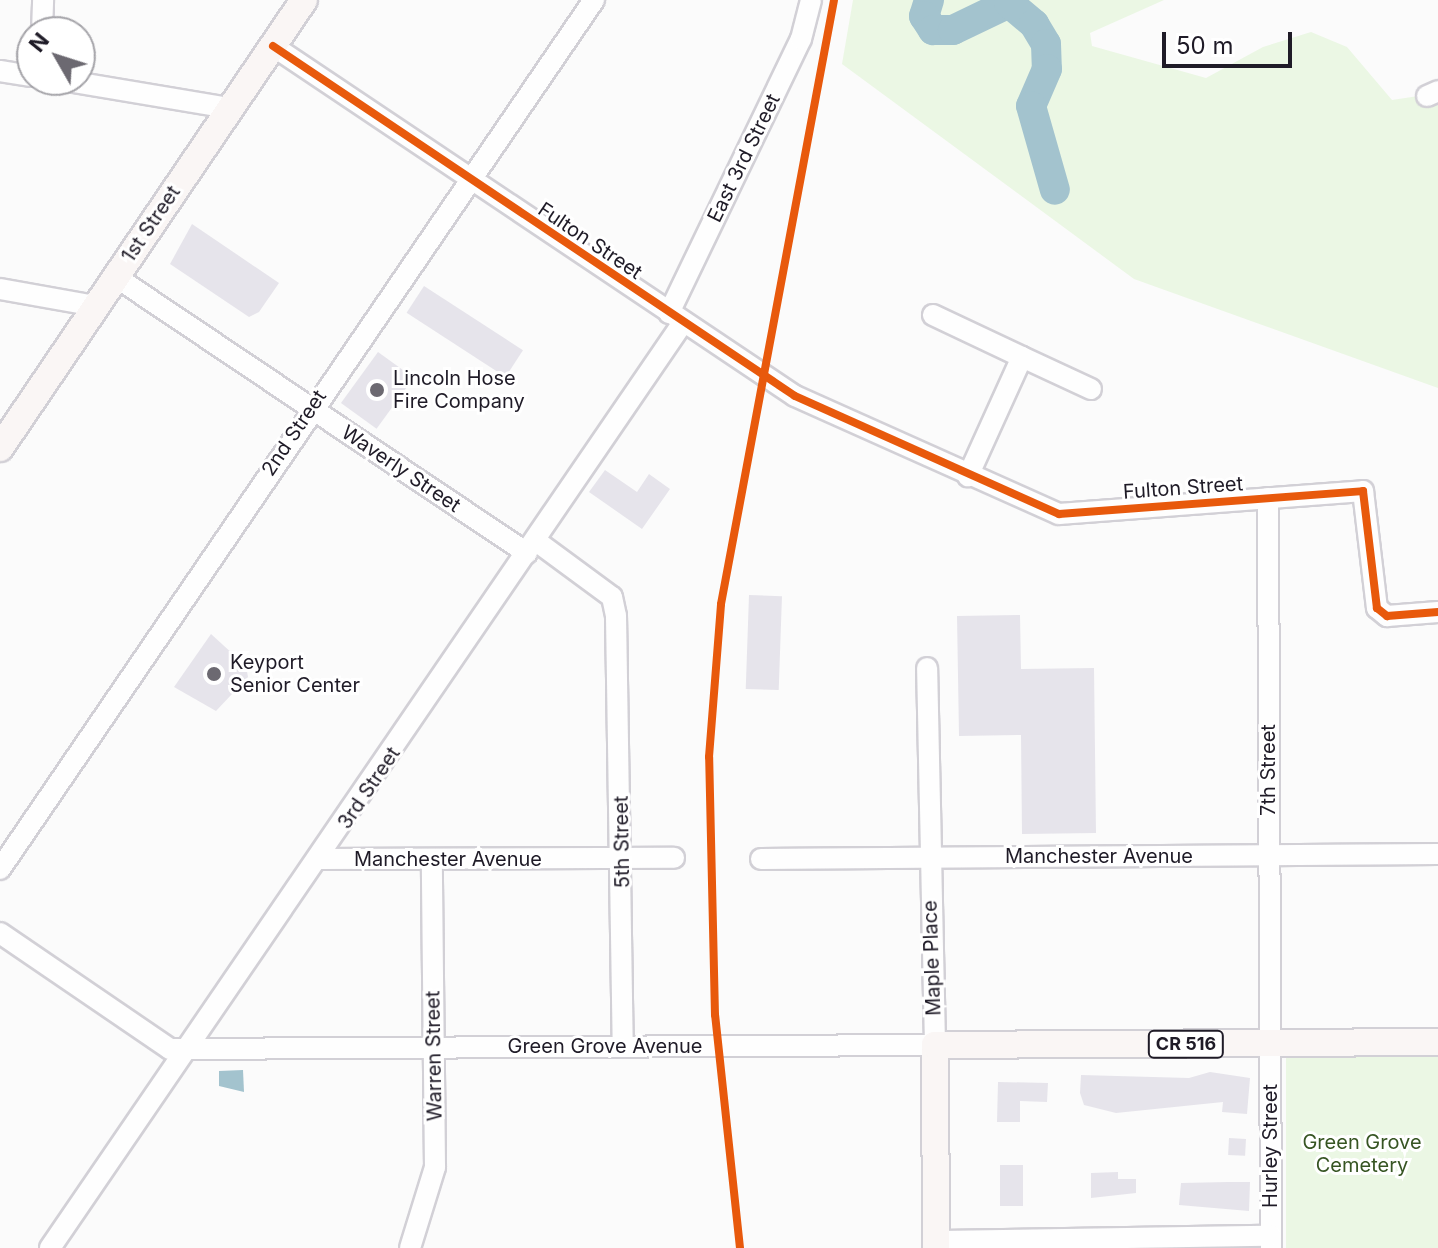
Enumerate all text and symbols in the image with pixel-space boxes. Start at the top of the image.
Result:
north arrow [16,16,96,96]
scale bar [1166,16,1296,66]
text: N [24,27,54,57]
text: 50 m [1176,31,1234,60]
street label: East 3rd Street [703,90,785,226]
street label: 1st Street [117,181,185,267]
street label: Fulton Street [533,197,647,285]
place label: Lincoln Hose Fire Company [393,366,525,413]
marker: Lincoln Hose Fire Company [368,381,386,399]
street label: 2nd Street [257,386,331,480]
street label: Waverly Street [337,420,465,518]
street label: Fulton Street [1122,472,1244,504]
place label: Keyport Senior Center [230,650,360,697]
marker: Keyport Senior Center [205,665,223,683]
street label: 7th Street [1256,724,1280,816]
street label: 3rd Street [333,742,405,834]
street label: 5th Street [609,796,635,888]
street label: Manchester Avenue [1005,844,1193,868]
street label: Manchester Avenue [354,847,542,871]
street label: Maple Place [918,900,946,1016]
street label: Warren Street [421,991,447,1121]
road number: CR 516 [1146,1030,1226,1058]
street label: Green Grove Avenue [508,1034,702,1058]
street label: Hurley Street [1258,1084,1282,1208]
park label: Green Grove Cemetery [1302,1130,1422,1177]

